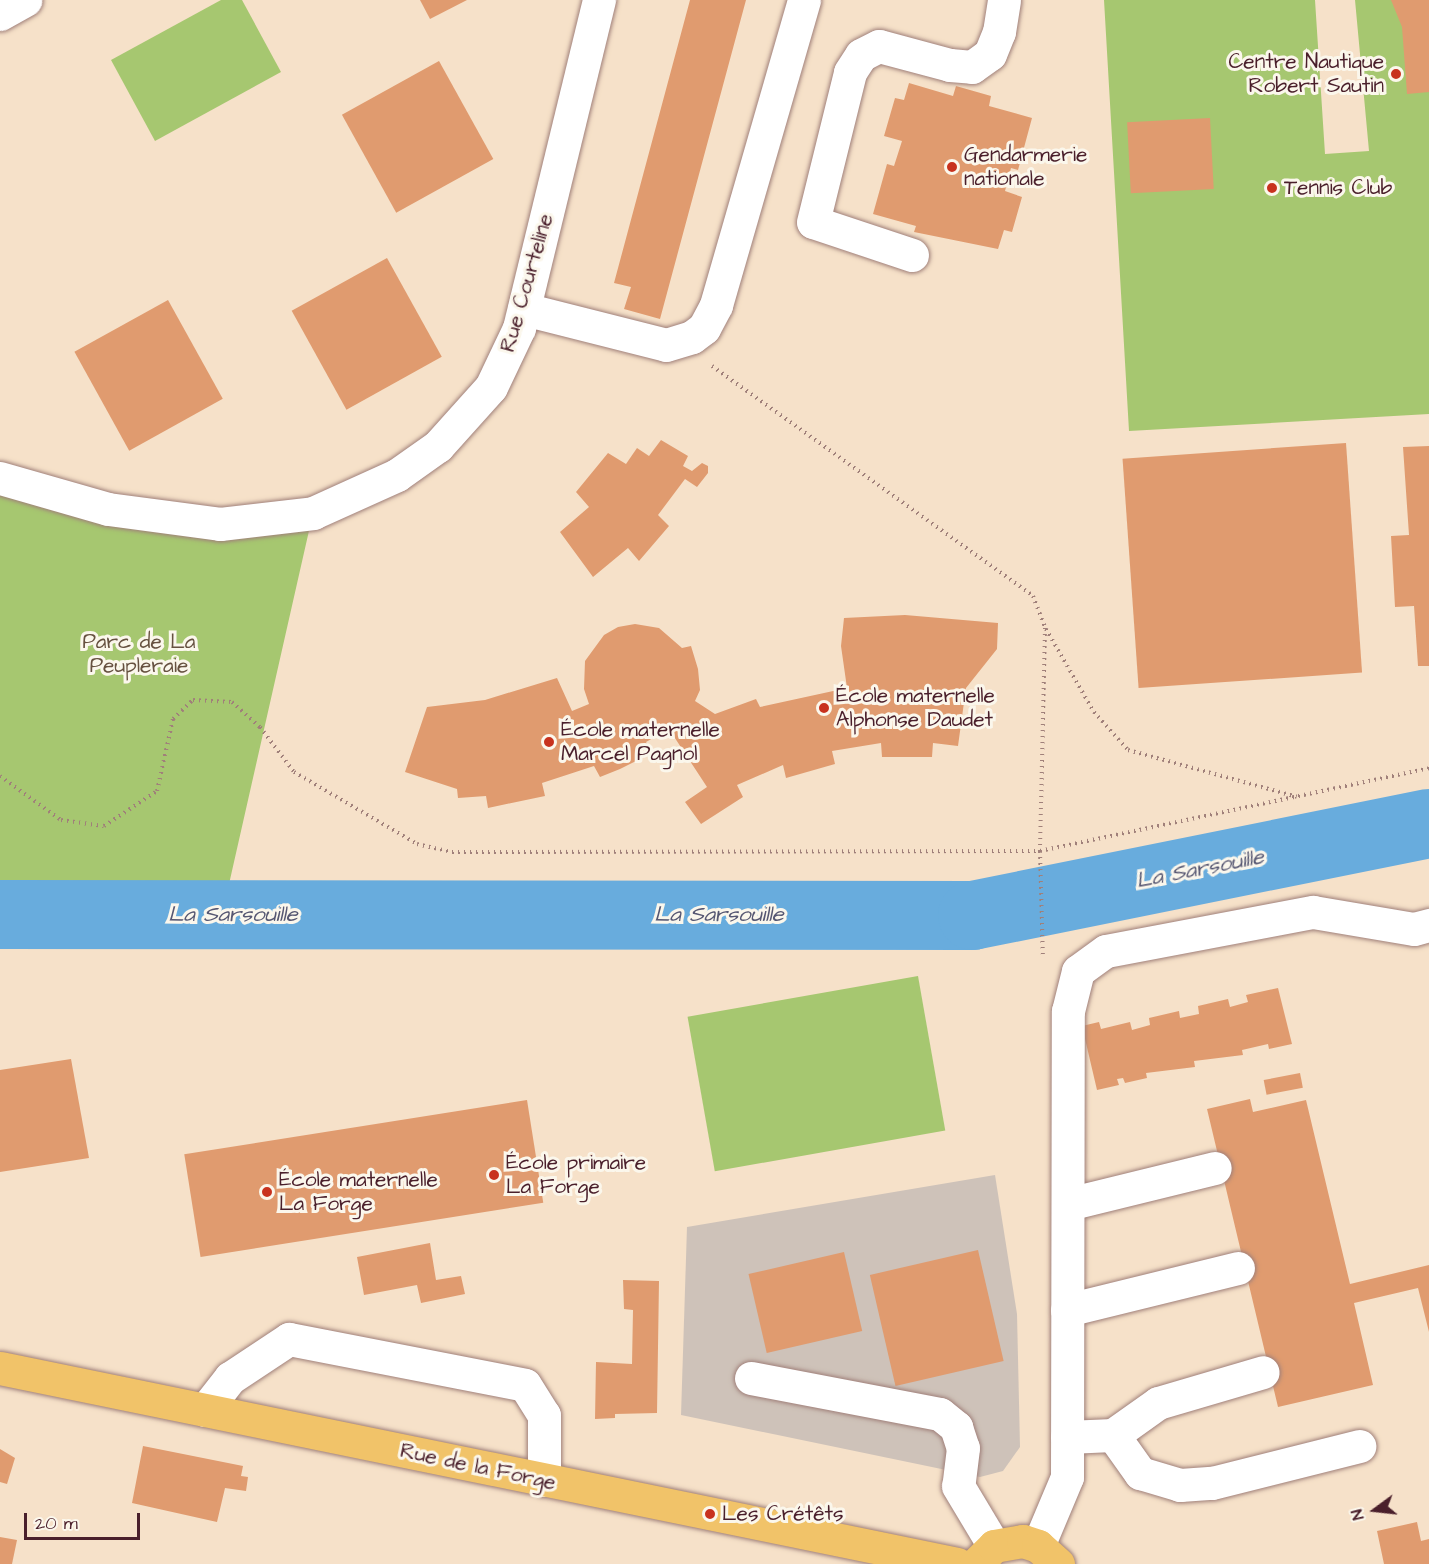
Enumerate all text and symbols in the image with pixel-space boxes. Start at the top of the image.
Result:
place label: Centre Nautique Robert Sautin [1228,49,1384,99]
marker: Centre Nautique Robert Sautin [1389,67,1403,81]
place label: Gendarmerie nationale [964,142,1087,192]
marker: Gendarmerie nationale [945,160,959,174]
place label: Tennis Club [1284,175,1392,201]
marker: Tennis Club [1265,181,1279,195]
street label: Rue Courteline [495,211,559,355]
park label: Parc de La Peupleraie [82,629,196,679]
place label: École maternelle Alphonse Daudet [836,683,995,733]
marker: École maternelle Alphonse Daudet [817,701,831,715]
place label: École maternelle Marcel Pagnol [561,717,720,767]
marker: École maternelle Marcel Pagnol [542,735,556,749]
water label: La Sarsouille [1134,844,1266,894]
water label: La Sarsouille [168,902,298,928]
water label: La Sarsouille [654,902,784,928]
place label: École primaire La Forge [506,1150,646,1200]
place label: École maternelle La Forge [279,1167,438,1217]
marker: École primaire La Forge [487,1168,501,1182]
marker: École maternelle La Forge [260,1185,274,1199]
street label: Rue de la Forge [398,1438,558,1496]
north arrow [1345,1480,1405,1540]
scale bar [27,1501,142,1539]
place label: Les Crétêts [722,1501,844,1527]
marker: Les Crétêts [703,1507,717,1521]
text: N [1346,1507,1370,1522]
text: 20 m [35,1511,78,1536]

